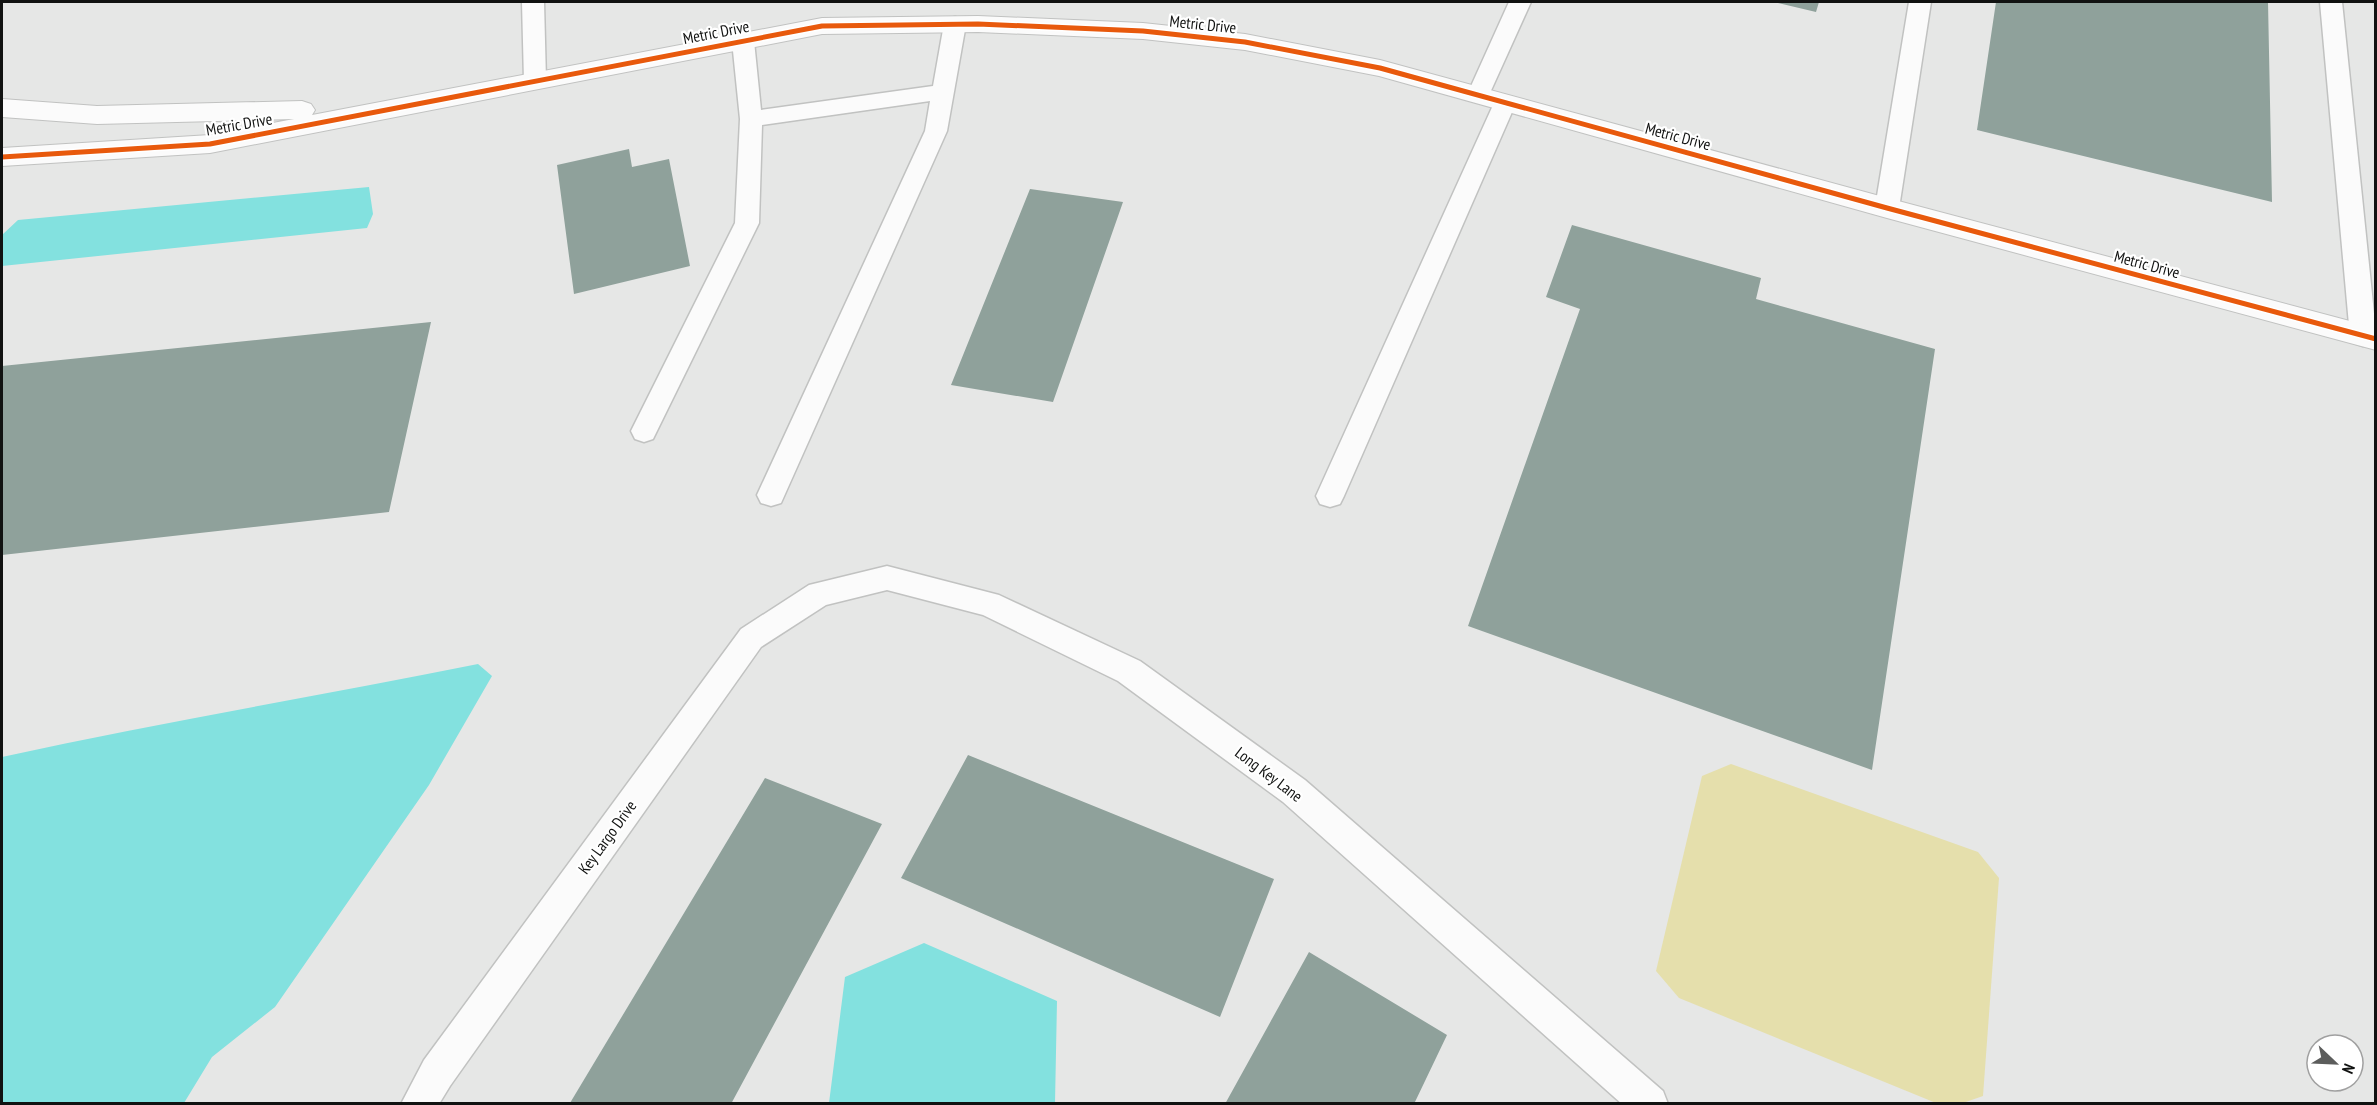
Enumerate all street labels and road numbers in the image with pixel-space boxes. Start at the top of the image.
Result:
street label: Metric Drive [1169,11,1237,37]
street label: Metric Drive [681,16,751,48]
street label: Metric Drive [204,108,274,140]
street label: Metric Drive [1643,118,1713,154]
street label: Metric Drive [2112,246,2182,282]
street label: Long Key Lane [1231,742,1307,806]
street label: Key Largo Drive [574,796,640,878]

